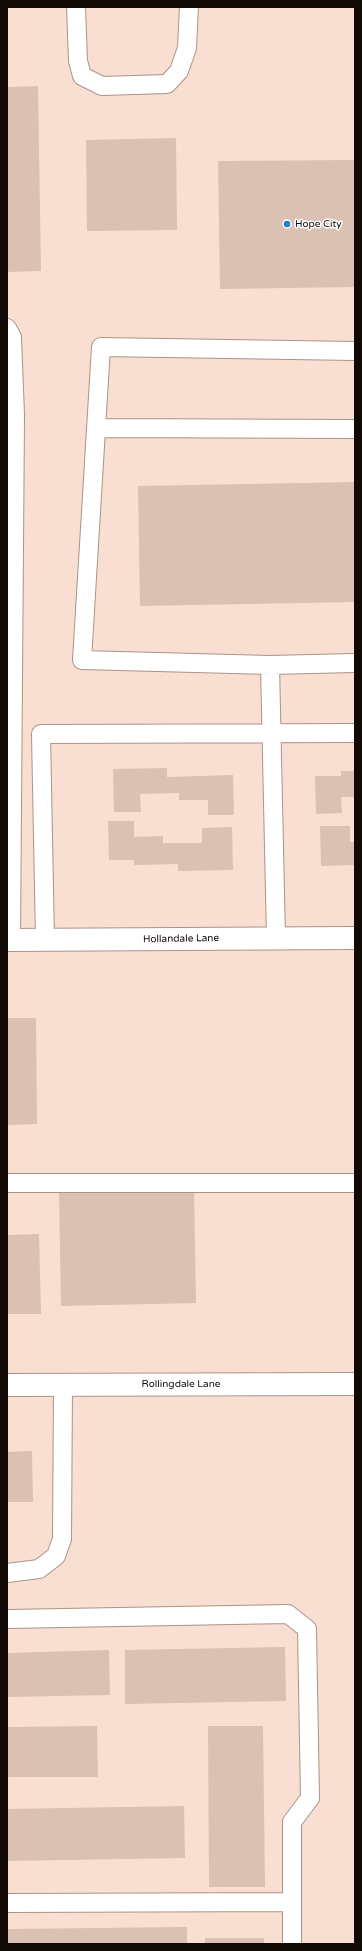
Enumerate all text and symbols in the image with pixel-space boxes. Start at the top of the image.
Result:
place label: Hope City [295,218,342,230]
marker: Hope City [282,219,292,229]
street label: Hollandale Lane [143,932,219,946]
street label: Rollingdale Lane [142,1378,220,1390]

